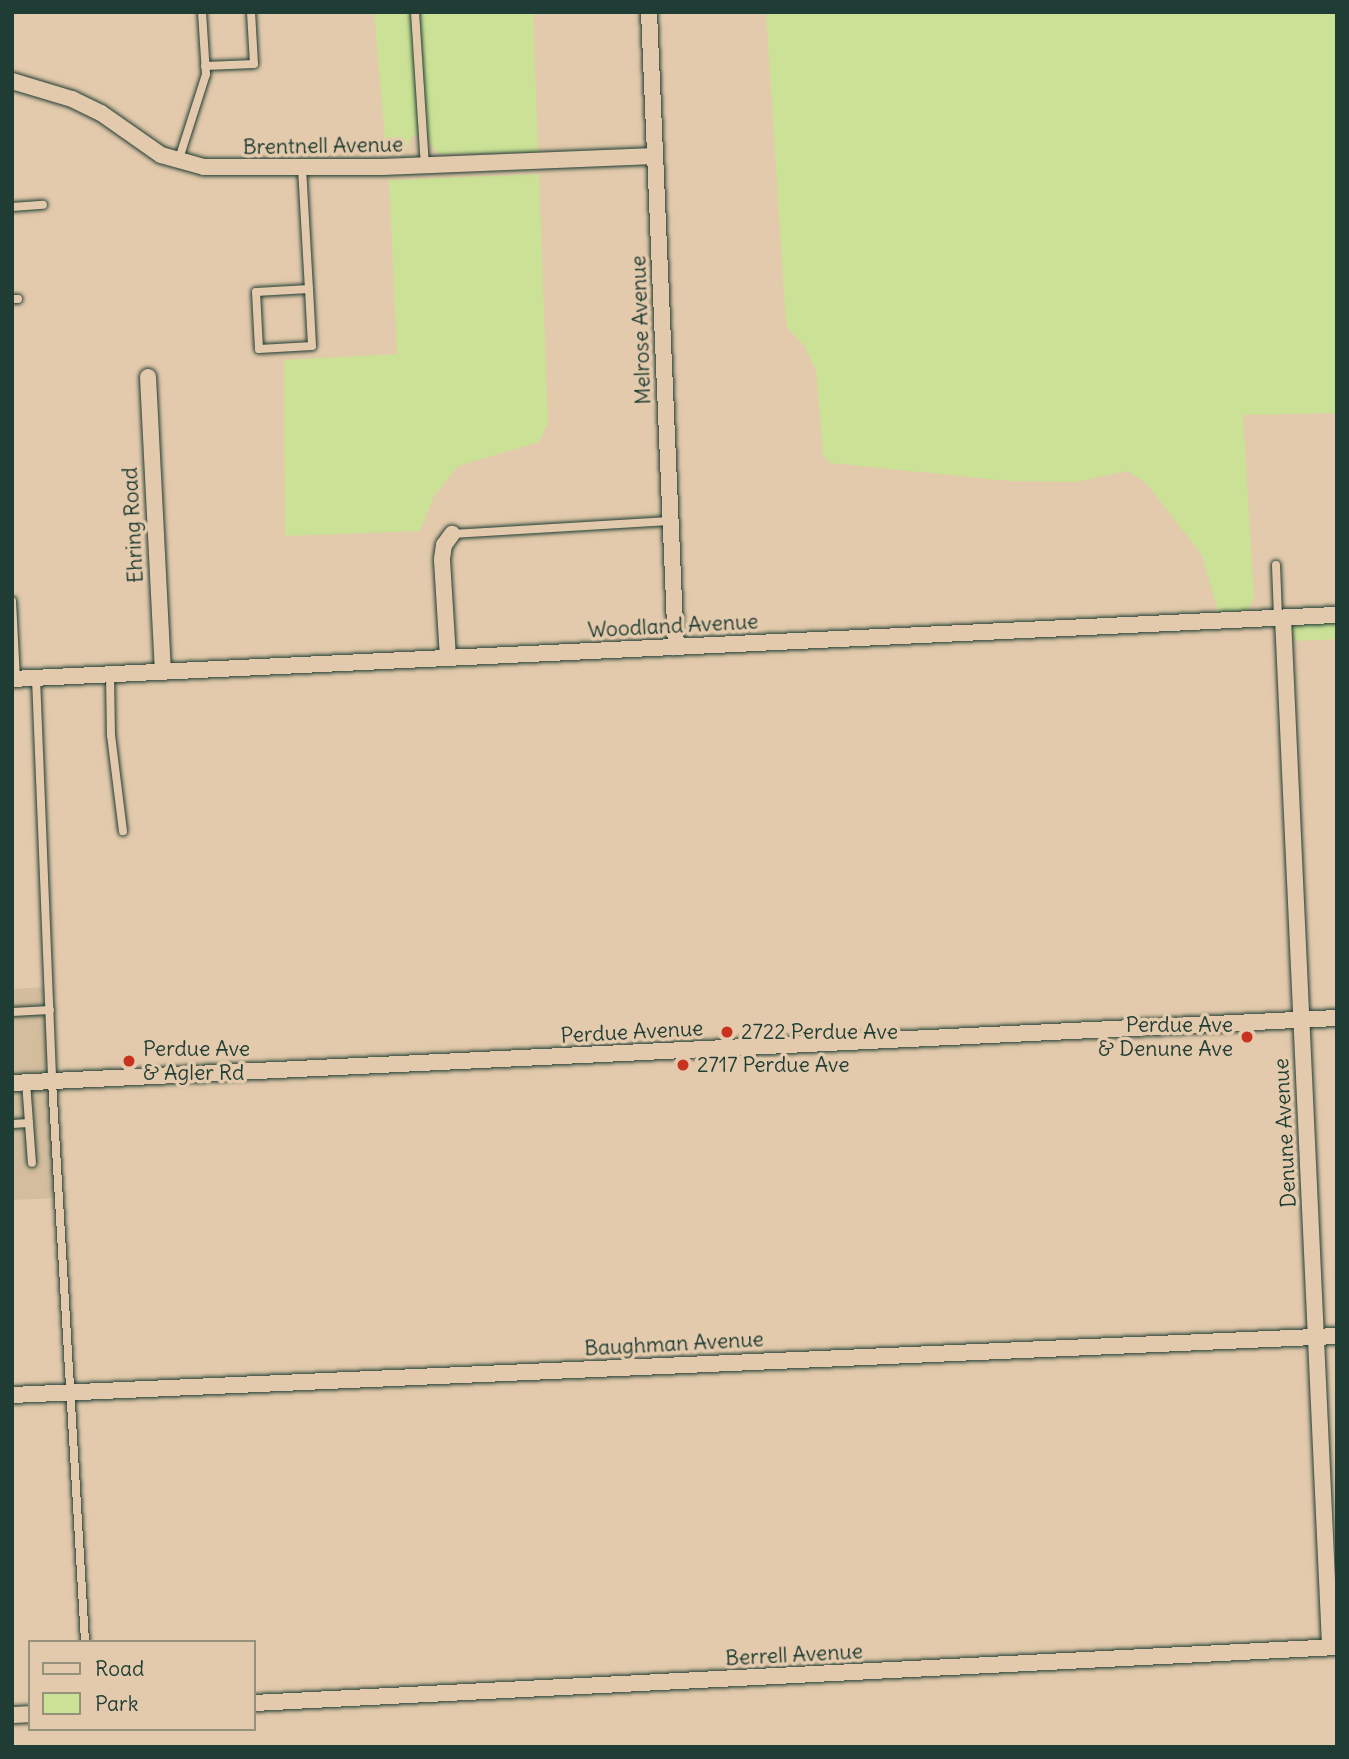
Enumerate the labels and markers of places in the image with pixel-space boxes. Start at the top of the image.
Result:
place label: Perdue Ave & Denune Ave [1098,1012,1233,1062]
place label: 2722 Perdue Ave [741,1019,898,1045]
marker: 2722 Perdue Ave [719,1024,735,1040]
marker: Perdue Ave & Denune Ave [1239,1029,1255,1045]
place label: Perdue Ave & Agler Rd [143,1036,250,1086]
place label: 2717 Perdue Ave [697,1052,850,1078]
marker: Perdue Ave & Agler Rd [121,1053,137,1069]
marker: 2717 Perdue Ave [675,1057,691,1073]

